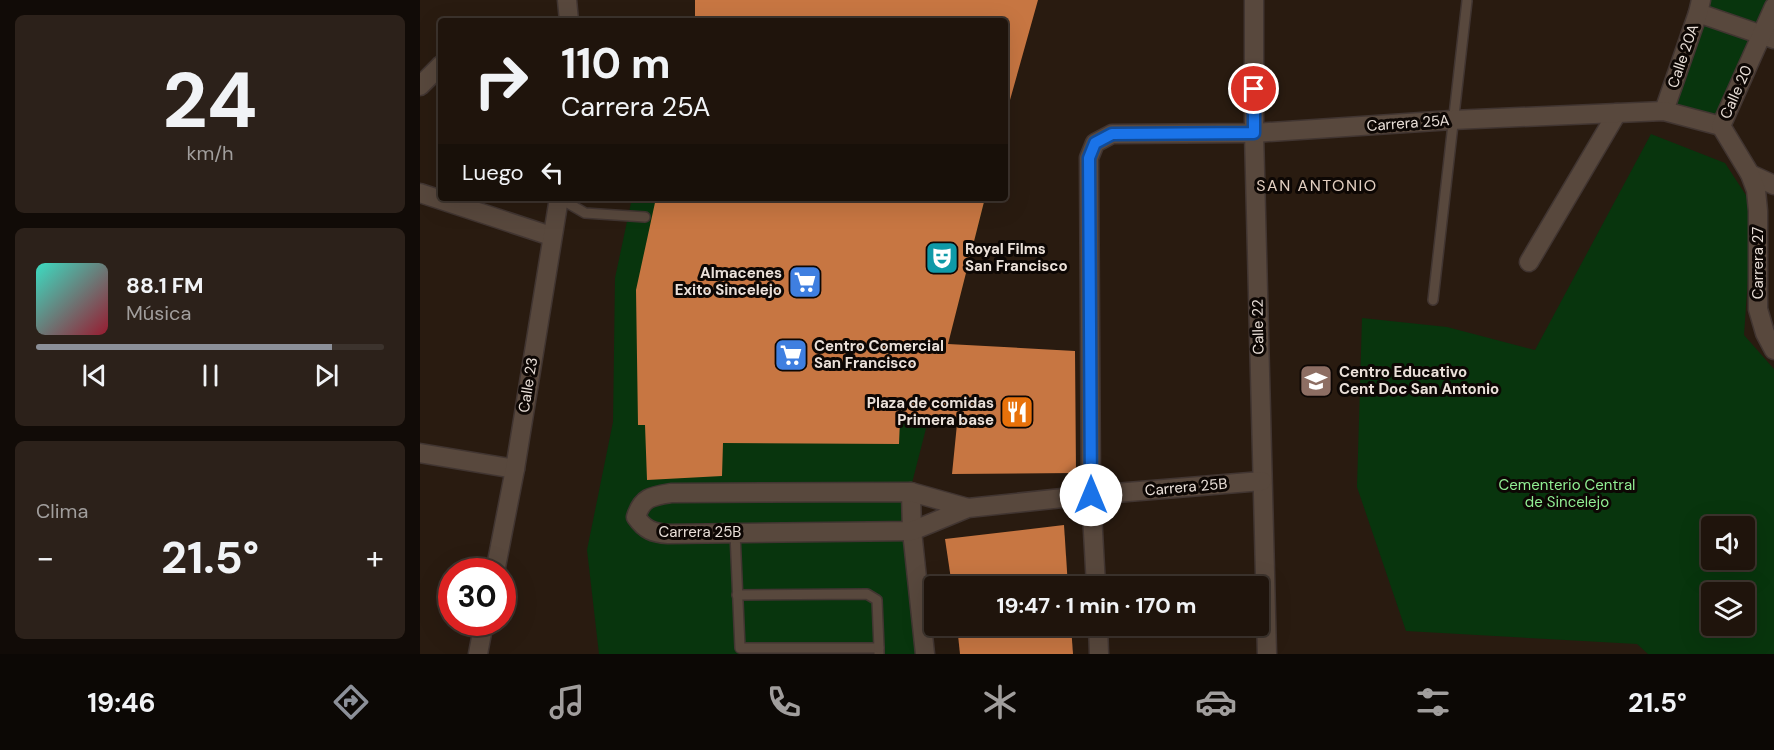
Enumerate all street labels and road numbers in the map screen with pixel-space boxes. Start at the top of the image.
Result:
street label: Calle 20A [1663,21,1703,91]
street label: Calle 20 [1715,62,1757,122]
street label: Carrera 25A [1366,110,1450,136]
street label: Carrera 27 [1748,227,1768,299]
street label: Calle 22 [1248,299,1268,355]
street label: Calle 23 [514,356,542,414]
street label: Carrera 25B [1144,473,1228,501]
street label: Carrera 25B [659,522,741,542]

